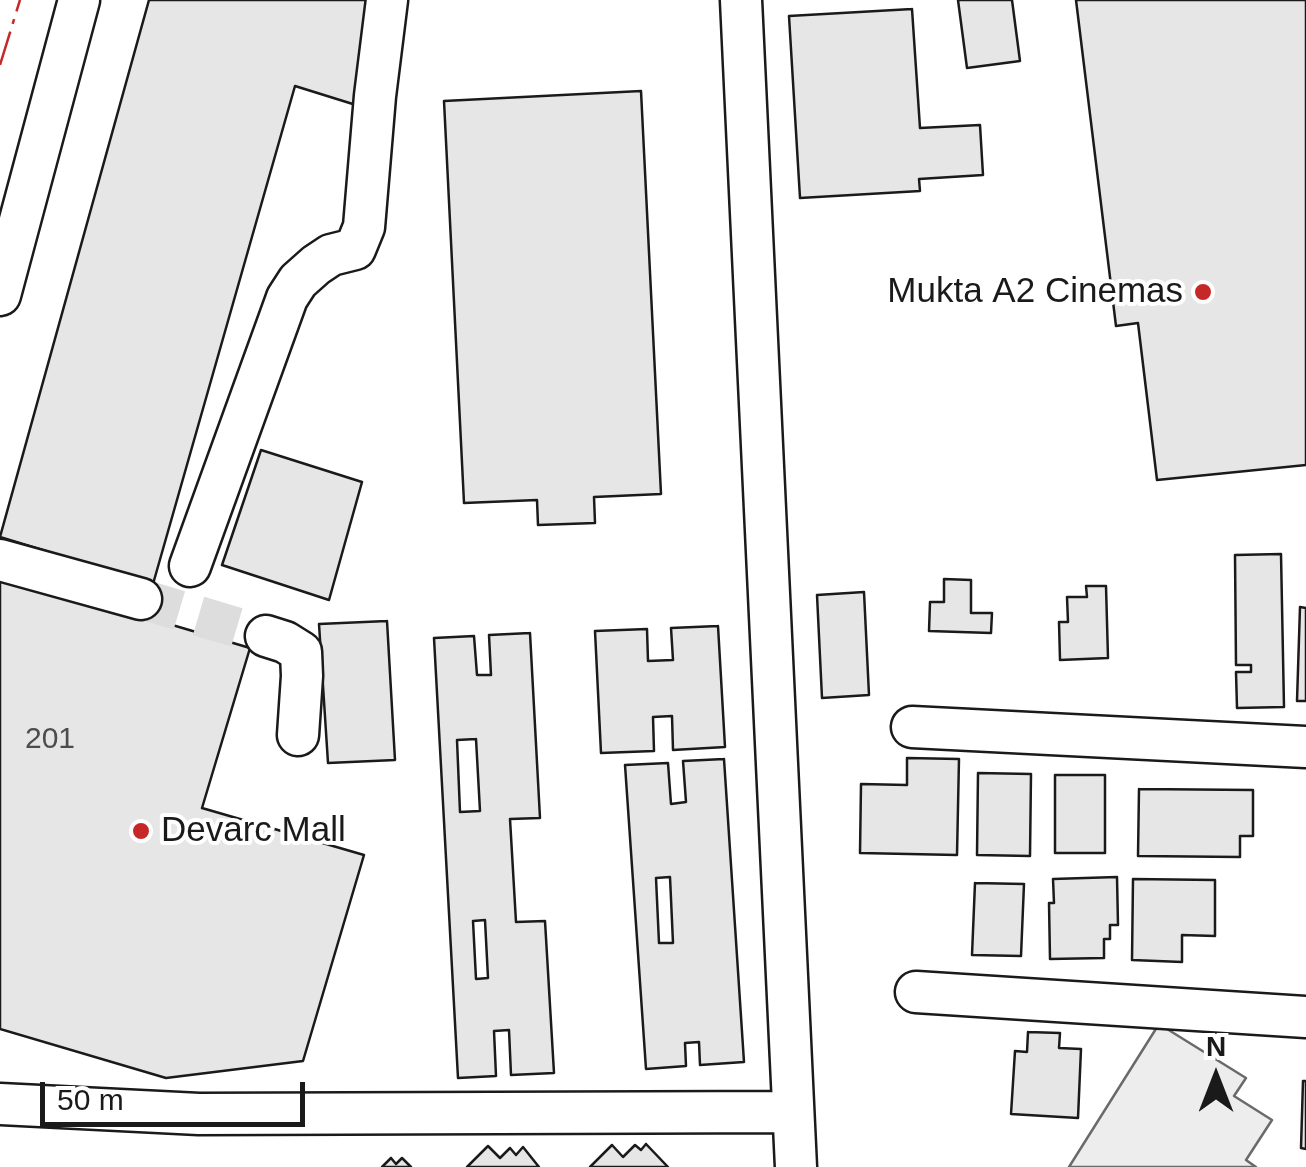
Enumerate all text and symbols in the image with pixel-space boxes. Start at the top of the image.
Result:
place label: Mukta A2 Cinemas [887,271,1183,313]
marker: Mukta A2 Cinemas [1192,281,1214,303]
house number: 201 [25,722,75,758]
place label: Devarc Mall [161,810,346,852]
marker: Devarc Mall [130,820,152,842]
north arrow [1166,1027,1266,1127]
text: N [1206,1031,1226,1062]
scale bar [45,1062,310,1124]
text: 50 m [57,1083,124,1116]

